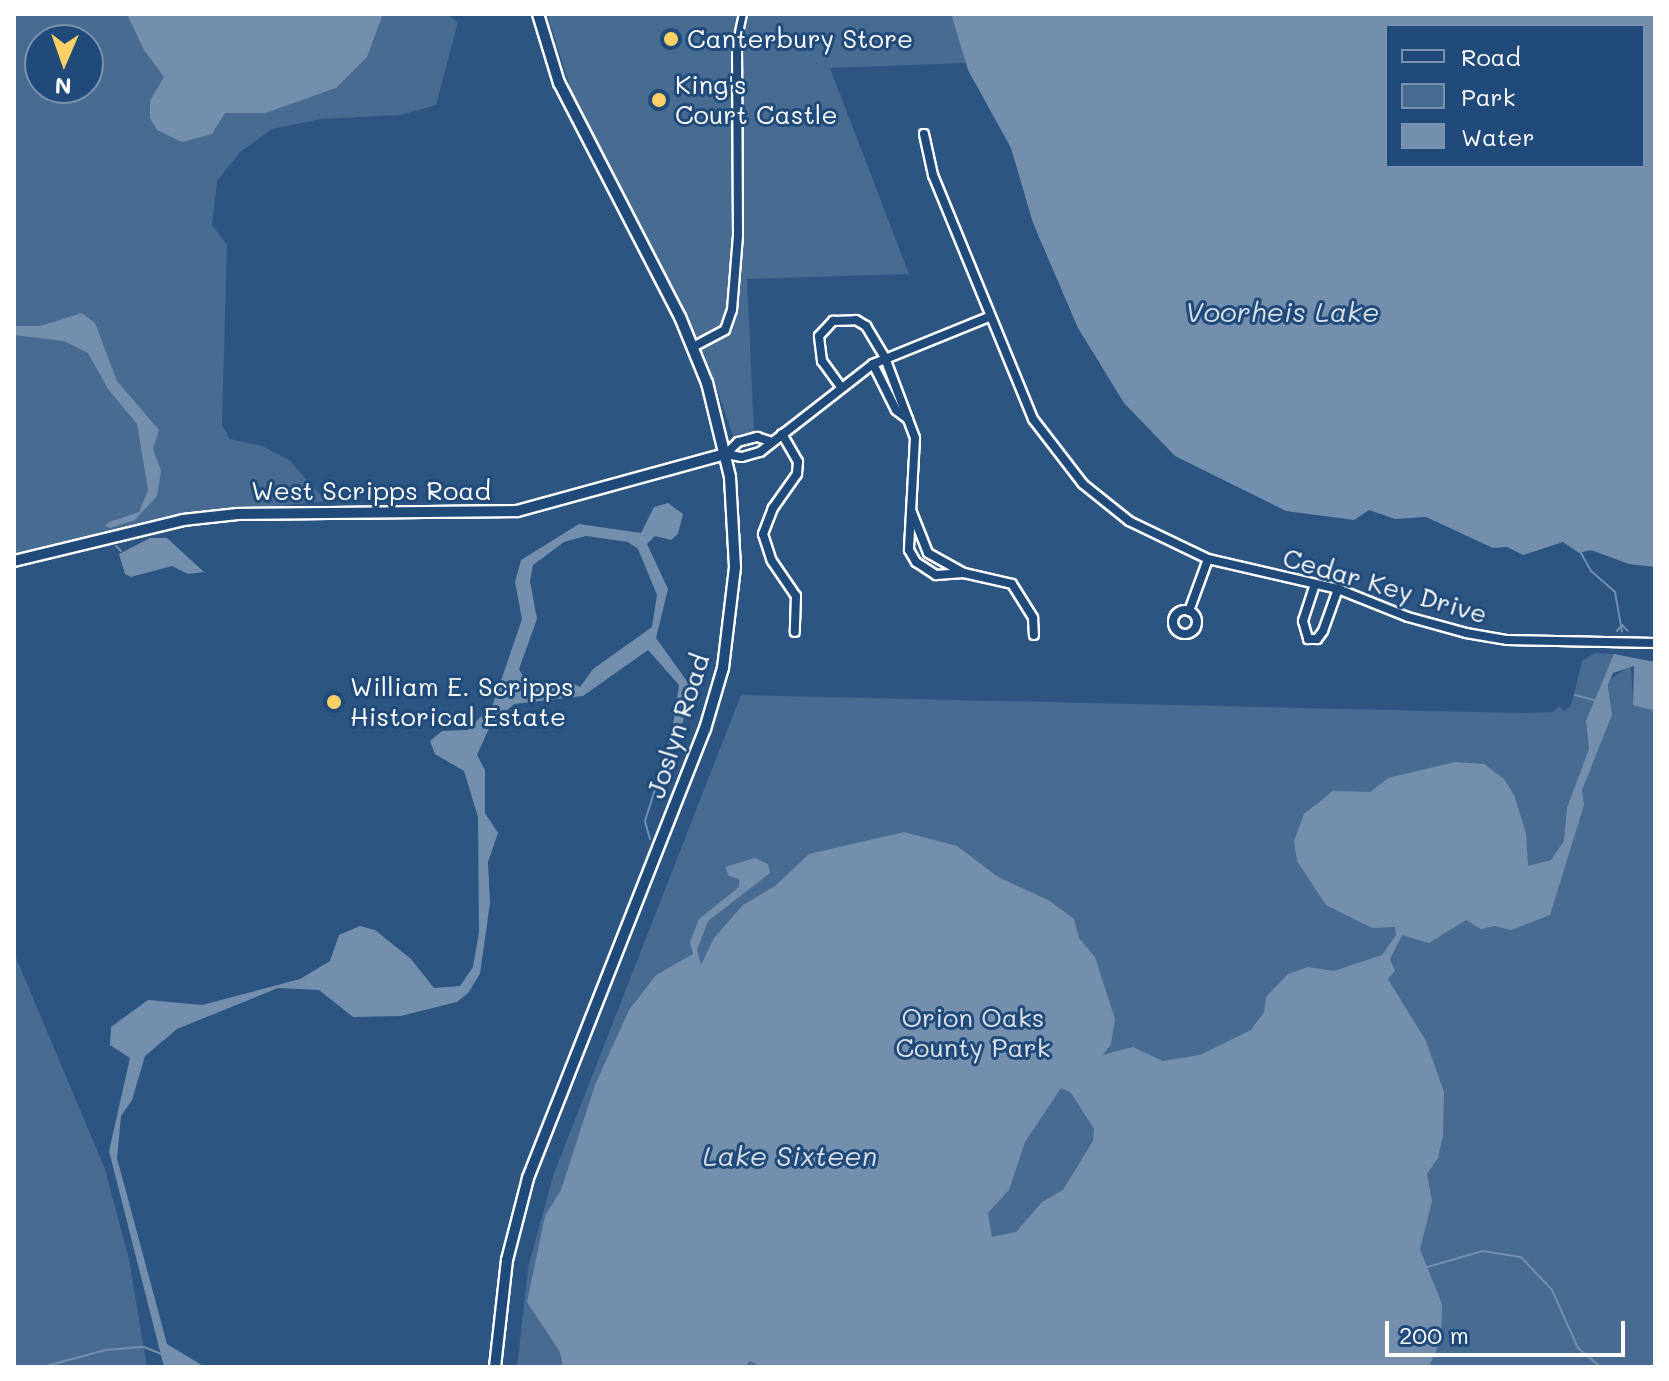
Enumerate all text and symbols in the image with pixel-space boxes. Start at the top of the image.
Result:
place label: Canterbury Store [687,23,913,55]
north arrow [24,24,104,104]
legend [1385,24,1645,168]
marker: Canterbury Store [662,30,680,48]
text: Road [1461,41,1521,72]
place label: King's Court Castle [675,69,837,130]
text: N [54,72,72,101]
text: Park [1461,81,1515,112]
marker: King's Court Castle [650,91,668,109]
text: Water [1461,121,1535,152]
water label: Voorheis Lake [1185,294,1379,328]
street label: West Scripps Road [251,475,491,507]
street label: Cedar Key Drive [1279,542,1491,630]
street label: Joslyn Road [640,650,716,802]
place label: William E. Scripps Historical Estate [350,671,574,732]
marker: William E. Scripps Historical Estate [325,693,343,711]
park label: Orion Oaks County Park [896,1002,1050,1064]
water label: Lake Sixteen [703,1138,877,1172]
scale bar [1389,1305,1629,1355]
text: 200 m [1399,1319,1469,1350]

